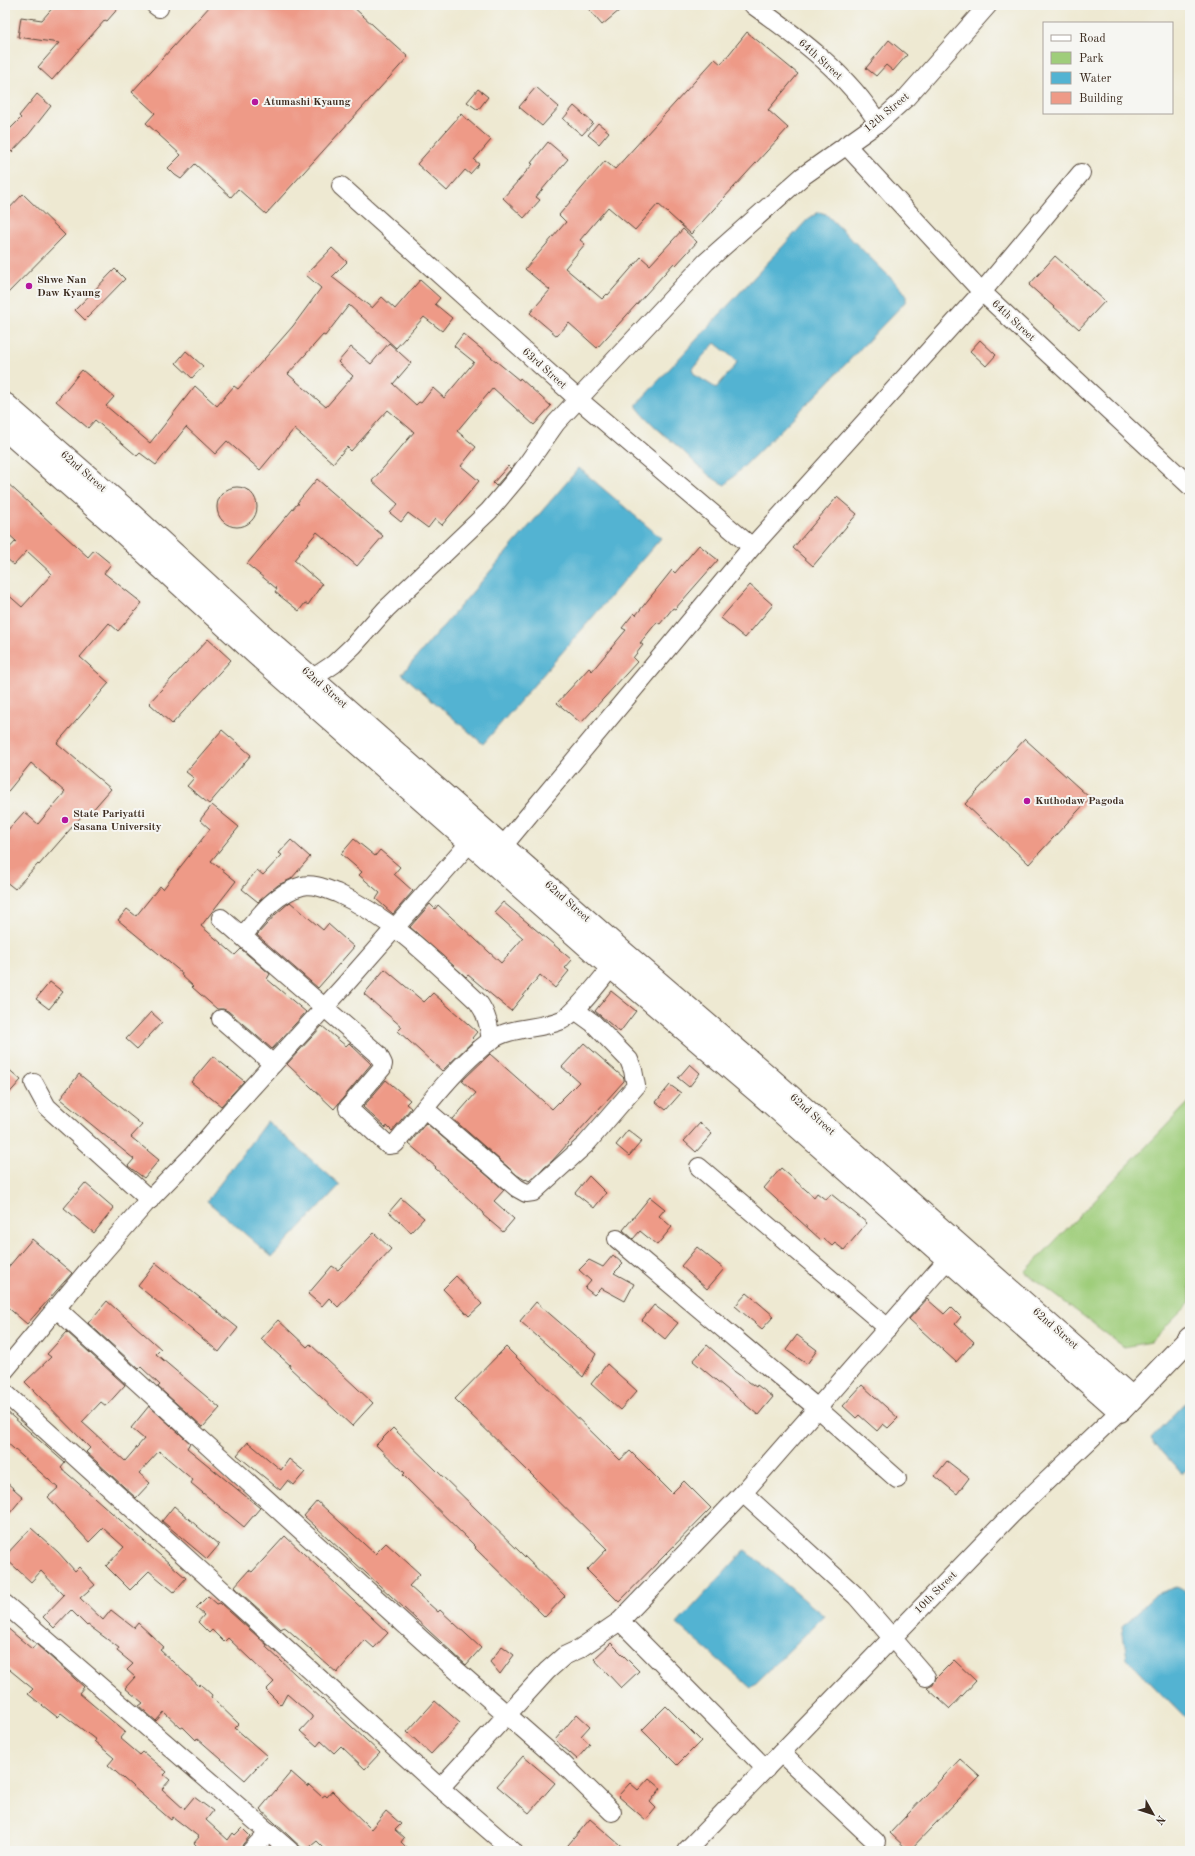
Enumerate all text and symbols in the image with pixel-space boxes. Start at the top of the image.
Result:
legend [1043,22,1173,114]
text: Road [1079,33,1106,45]
street label: 64th Street [796,38,844,83]
text: Park [1079,53,1104,65]
text: Water [1079,73,1112,85]
street label: 12th Street [862,91,912,135]
text: Building [1079,93,1123,105]
marker: Atumashi Kyaung [250,97,260,107]
place label: Atumashi Kyaung [263,97,351,108]
place label: Shwe Nan Daw Kyaung [37,275,100,299]
marker: Shwe Nan Daw Kyaung [24,281,34,291]
street label: 64th Street [989,298,1037,344]
street label: 63rd Street [520,346,568,392]
street label: 62nd Street [58,449,108,495]
street label: 62nd Street [299,665,349,711]
marker: Kuthodaw Pagoda [1022,796,1032,806]
place label: Kuthodaw Pagoda [1035,796,1124,807]
place label: State Pariyatti Sasana University [73,809,162,833]
marker: State Pariyatti Sasana University [60,815,70,825]
street label: 62nd Street [542,879,592,925]
street label: 62nd Street [787,1092,837,1138]
street label: 62nd Street [1030,1306,1080,1352]
street label: 10th Street [913,1570,959,1616]
north arrow [1133,1794,1173,1834]
text: N [1152,1813,1167,1827]

